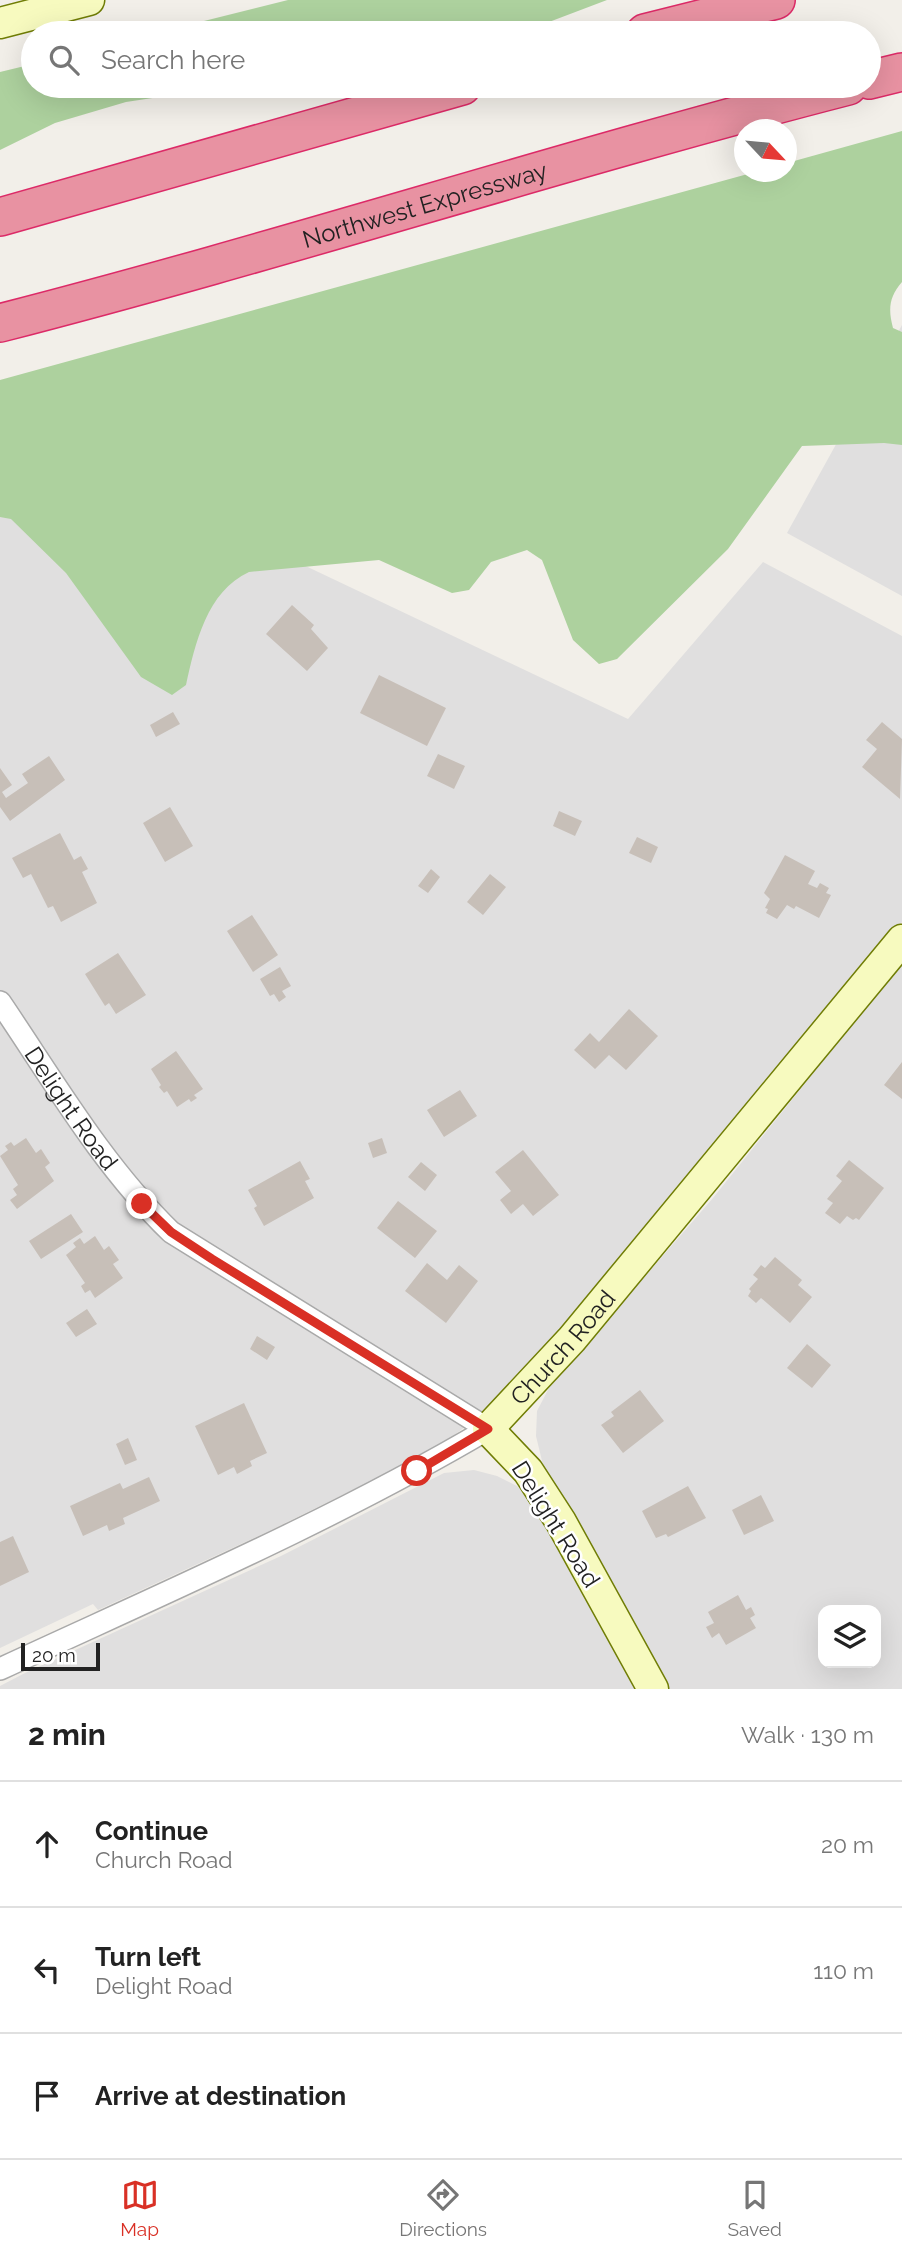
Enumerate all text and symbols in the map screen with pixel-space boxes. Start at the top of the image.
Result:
search box [21,21,881,98]
icon: search [45,41,83,79]
text: Search here [101,45,245,75]
north arrow [734,119,797,182]
street label: Northwest Expressway [299,155,550,253]
street label: Delight Road [19,1041,124,1176]
route end [126,1188,157,1219]
street label: Church Road [504,1284,621,1411]
route start [401,1455,432,1486]
street label: Delight Road [506,1455,606,1593]
map controls [818,1605,881,1668]
button: layers [818,1605,881,1668]
scale bar [21,1640,100,1672]
text: 20 m [32,1644,76,1666]
text: 2 min [28,1717,106,1752]
text: Walk · 130 m [741,1721,874,1748]
text: Continue [95,1816,208,1846]
icon: ahead [28,1825,66,1863]
text: 20 m [821,1831,874,1858]
text: Church Road [95,1846,233,1873]
text: Turn left [95,1942,201,1972]
icon: left [28,1951,66,1989]
text: 110 m [813,1957,874,1984]
text: Delight Road [95,1972,232,1999]
icon: arrive [28,2077,66,2115]
text: Arrive at destination [95,2081,346,2111]
tab: Map [120,2176,159,2240]
tab: Directions [399,2176,487,2240]
tab: Saved [727,2176,782,2240]

